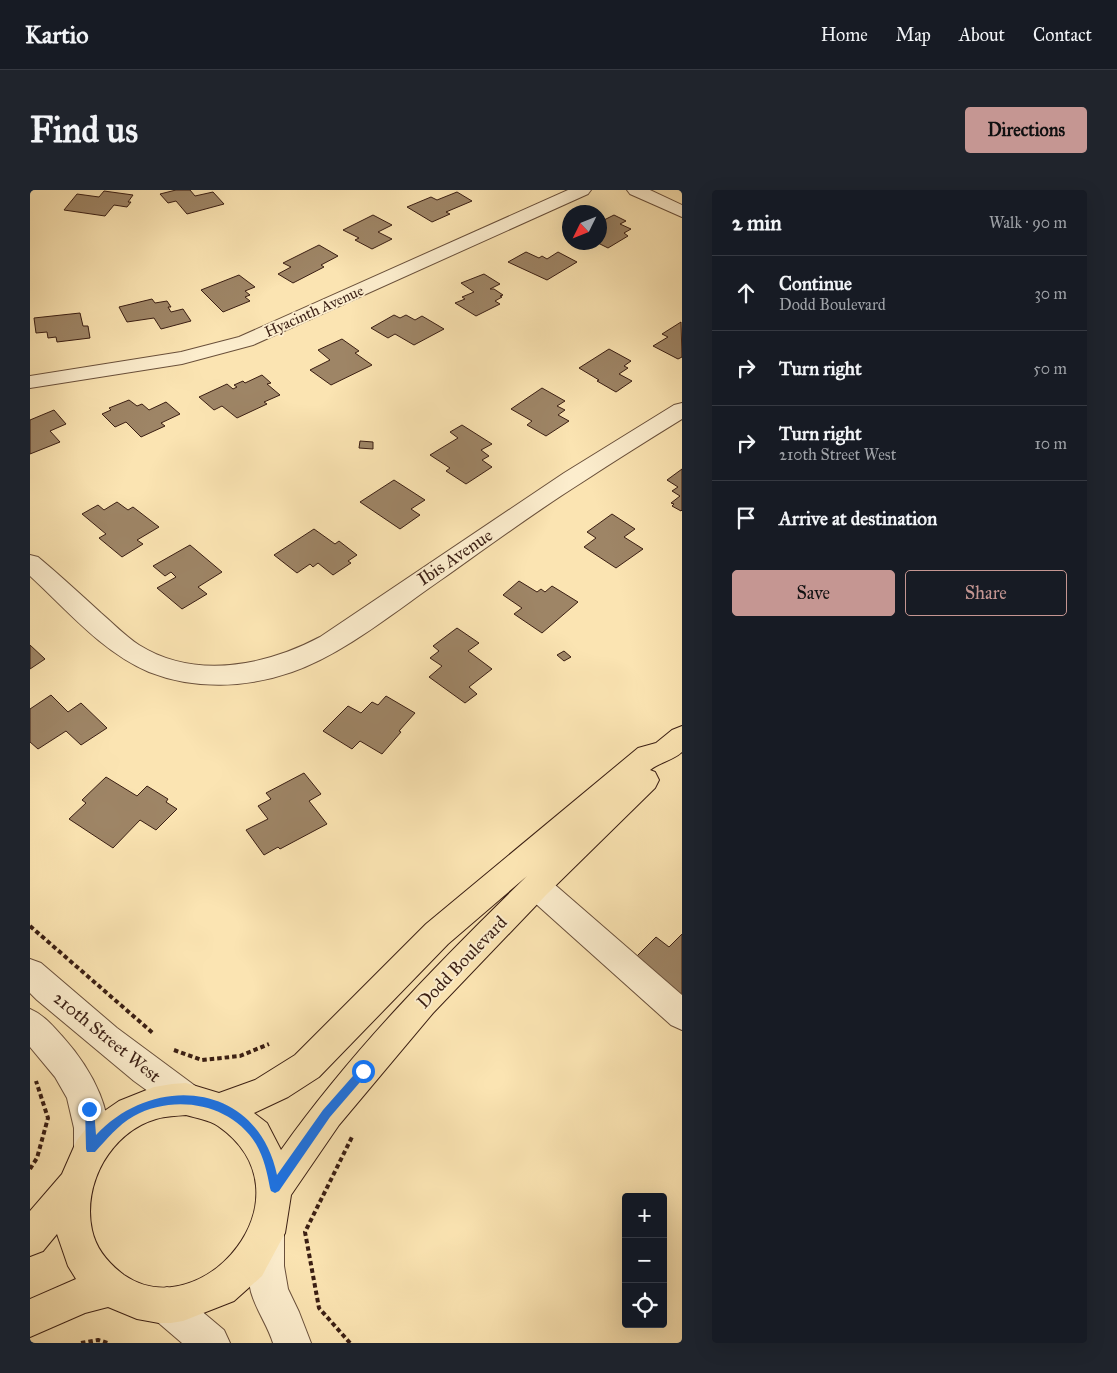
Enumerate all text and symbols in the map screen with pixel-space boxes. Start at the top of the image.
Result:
text: Kartio [25,20,88,50]
text: Home [821,24,868,46]
text: Map [896,24,931,46]
text: About [959,24,1005,46]
text: Contact [1033,24,1092,46]
button: Directions [965,107,1087,153]
text: Find us [30,109,138,152]
north arrow [562,205,607,250]
text: 2 min [732,210,782,236]
text: Walk · 90 m [989,213,1067,232]
text: Continue [779,272,852,295]
icon: ahead [732,279,760,307]
street label: Hyacinth Avenue [262,281,366,341]
text: 30 m [1034,284,1067,303]
text: Dodd Boulevard [779,295,886,314]
icon: right [732,354,760,382]
text: Turn right [779,357,862,380]
text: 50 m [1033,359,1067,378]
text: Turn right [779,422,862,445]
icon: right [732,429,760,457]
text: 10 m [1035,434,1067,453]
text: 210th Street West [779,445,896,464]
icon: arrive [732,504,760,532]
text: Arrive at destination [779,507,937,530]
street label: Ibis Avenue [413,524,497,590]
button: Save [732,570,895,616]
button: Share [905,570,1067,616]
street label: Dodd Boulevard [412,911,512,1013]
street label: 210th Street West [49,987,166,1087]
route start [352,1060,375,1083]
route end [78,1098,101,1121]
map controls [622,1193,667,1328]
button: + [622,1193,667,1238]
button: − [622,1238,667,1283]
button: locate [622,1283,667,1328]

